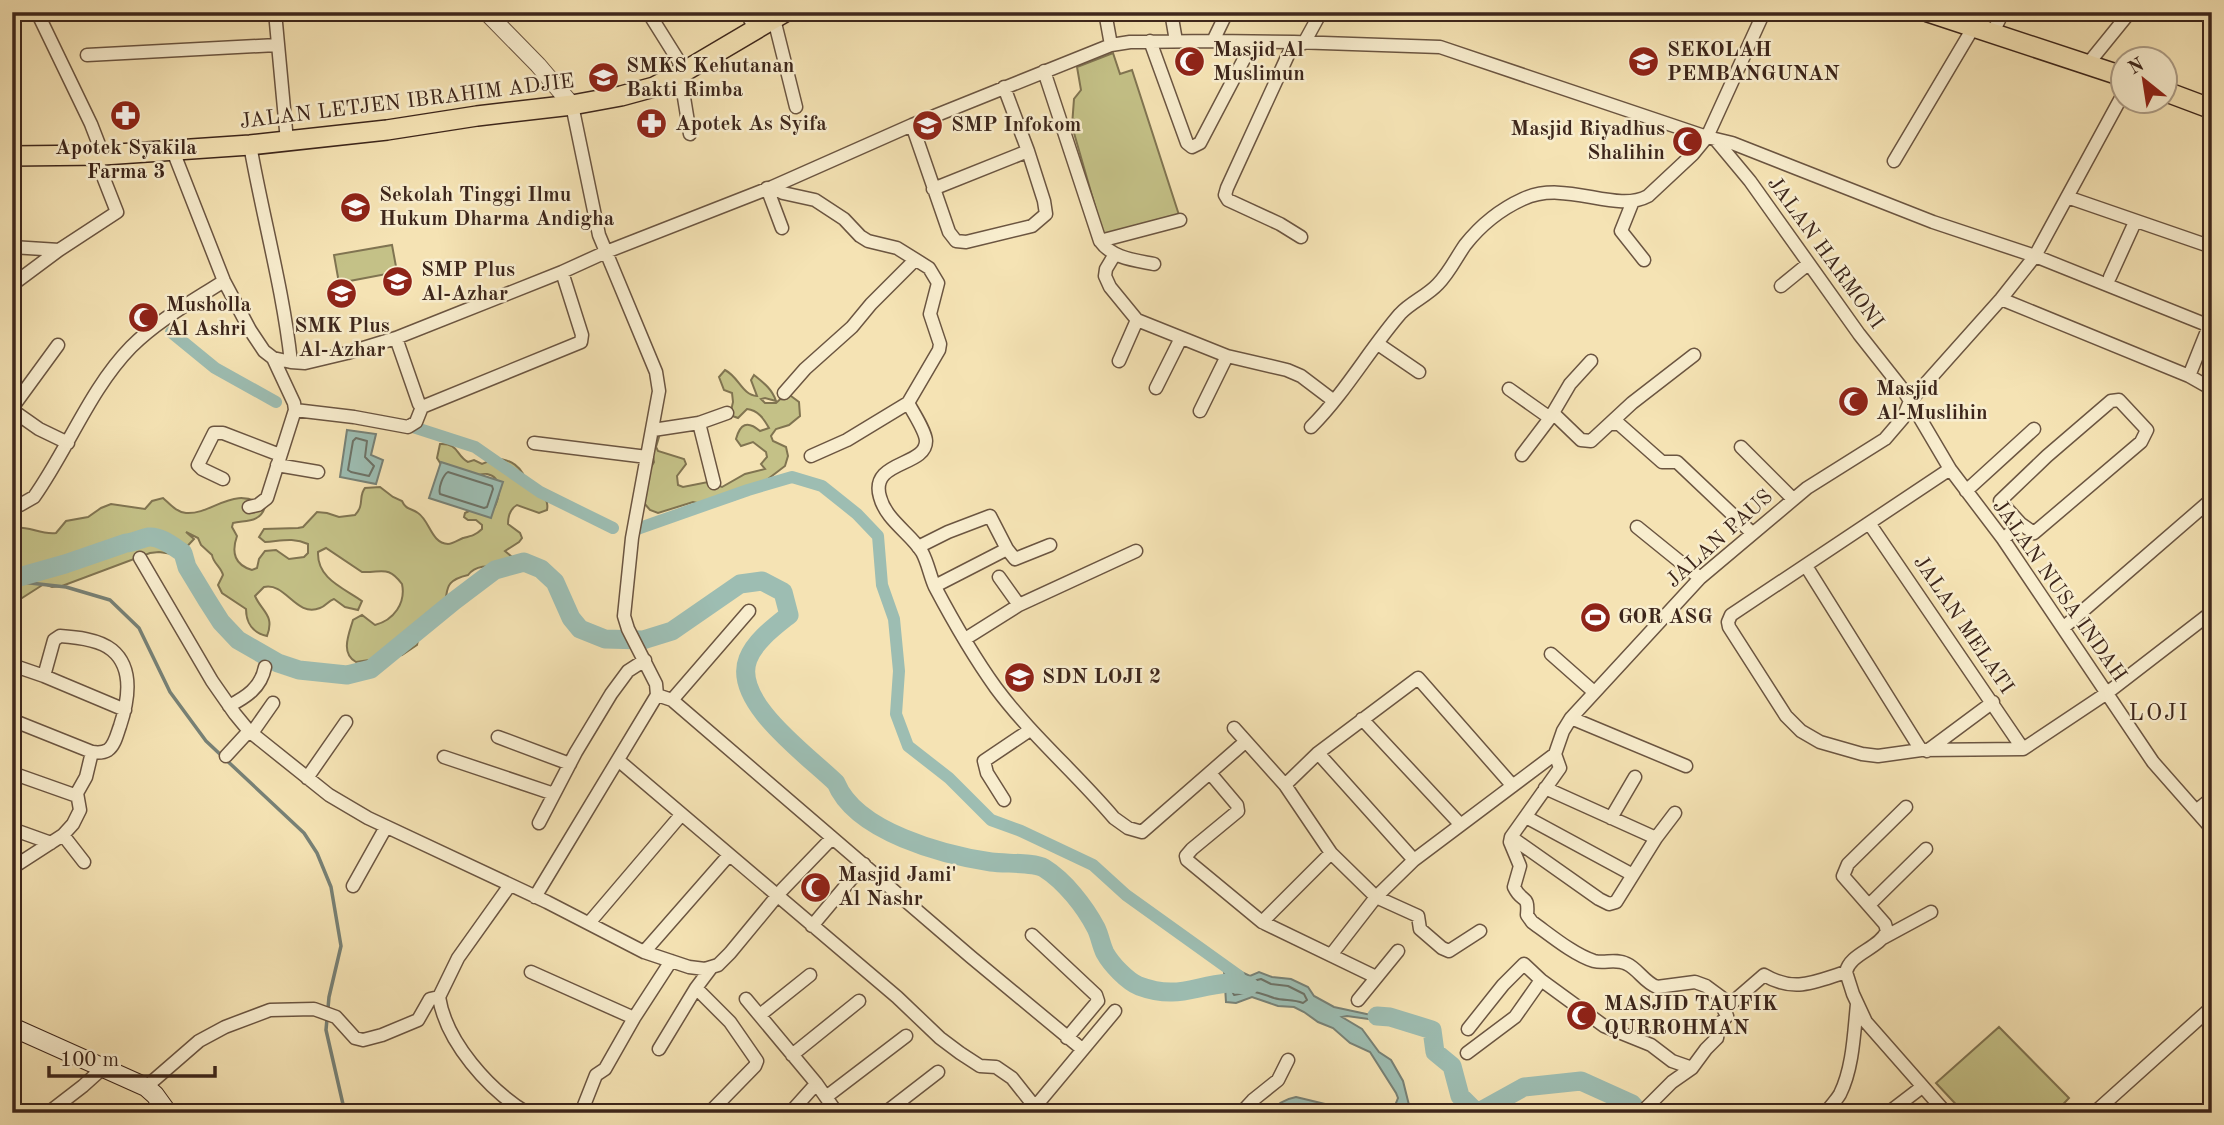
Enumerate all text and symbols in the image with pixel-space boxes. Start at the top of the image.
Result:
place label: Masjid Al Muslimun [1213,40,1305,85]
place label: SEKOLAH PEMBANGUNAN [1667,40,1840,85]
mosque icon: Masjid Al Muslimun [1173,45,1207,79]
school or university icon: SEKOLAH PEMBANGUNAN [1627,45,1661,79]
north arrow [2108,46,2178,116]
text: N [2126,55,2148,79]
place label: SMKS Kehutanan Bakti Rimba [626,56,795,101]
school or university icon: SMKS Kehutanan Bakti Rimba [586,61,620,95]
street label: JALAN LETJEN IBRAHIM ADJIE [239,71,575,133]
pharmacy icon: Apotek Syakila Farma 3 [109,99,143,133]
pharmacy icon: Apotek As Syifa [635,107,669,141]
school or university icon: SMP Infokom [911,108,945,142]
place label: Apotek As Syifa [675,114,827,135]
place label: SMP Infokom [951,115,1082,136]
place label: Masjid Riyadhus Shalihin [1510,119,1665,164]
mosque icon: Masjid Riyadhus Shalihin [1671,124,1705,158]
place label: Apotek Syakila Farma 3 [55,138,197,183]
street label: JALAN HARMONI [1763,173,1887,333]
place label: Sekolah Tinggi Ilmu Hukum Dharma Andigha [379,185,615,230]
school or university icon: Sekolah Tinggi Ilmu Hukum Dharma Andigha [339,190,373,224]
place label: SMP Plus Al-Azhar [421,260,515,305]
school or university icon: SMP Plus Al-Azhar [381,265,415,299]
school or university icon: SMK Plus Al-Azhar [325,277,359,311]
place label: Musholla Al Ashri [166,295,252,340]
mosque icon: Musholla Al Ashri [126,300,160,334]
place label: SMK Plus Al-Azhar [294,316,390,361]
place label: Masjid Al-Muslihin [1876,379,1988,424]
mosque icon: Masjid Al-Muslihin [1836,384,1870,418]
street label: JALAN PAUS [1663,486,1777,592]
street label: JALAN NUSA INDAH [1988,496,2130,686]
street label: JALAN MELATI [1909,552,2017,698]
sports icon: GOR ASG [1578,600,1612,634]
place label: GOR ASG [1618,607,1713,628]
school or university icon: SDN LOJI 2 [1002,660,1036,694]
place label: SDN LOJI 2 [1042,667,1161,688]
district label: LOJI [2129,702,2190,725]
place label: Masjid Jami' Al Nashr [838,865,957,910]
mosque icon: Masjid Jami' Al Nashr [798,870,832,904]
place label: MASJID TAUFIK QURROHMAN [1604,994,1778,1039]
mosque icon: MASJID TAUFIK QURROHMAN [1564,999,1598,1033]
scale bar [49,1034,215,1078]
text: 100 m [60,1050,119,1071]

